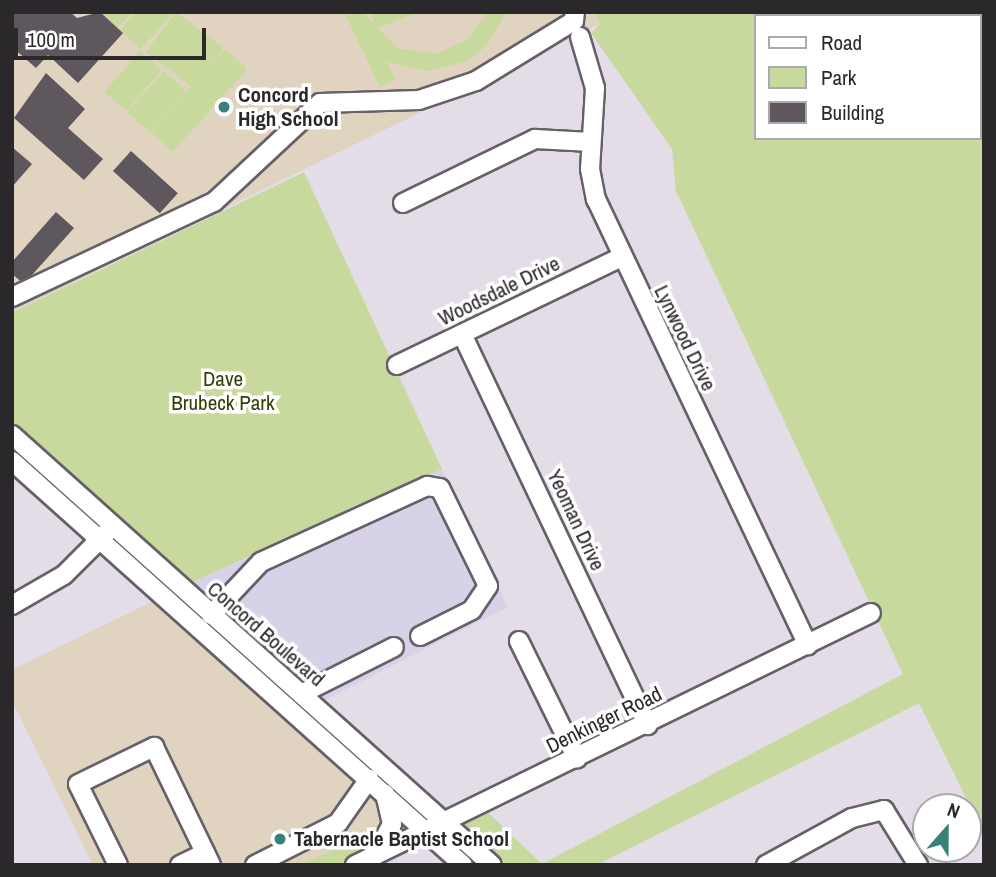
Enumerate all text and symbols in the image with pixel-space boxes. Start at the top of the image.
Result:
scale bar [18,14,210,58]
legend [754,14,982,140]
text: 100 m [27,25,75,54]
text: Road [821,28,862,57]
text: Park [821,63,856,92]
place label: Concord High School [238,82,338,132]
text: Building [821,98,884,127]
marker: Concord High School [216,99,232,115]
street label: Woodsdale Drive [434,251,564,331]
street label: Lynwood Drive [649,281,721,395]
park label: Dave Brubeck Park [171,366,275,416]
street label: Yeoman Drive [542,465,610,575]
street label: Concord Boulevard [202,576,330,692]
street label: Denkinger Road [542,681,666,759]
north arrow [912,793,982,863]
text: N [944,796,964,824]
place label: Tabernacle Baptist School [294,826,509,852]
marker: Tabernacle Baptist School [272,831,288,847]

